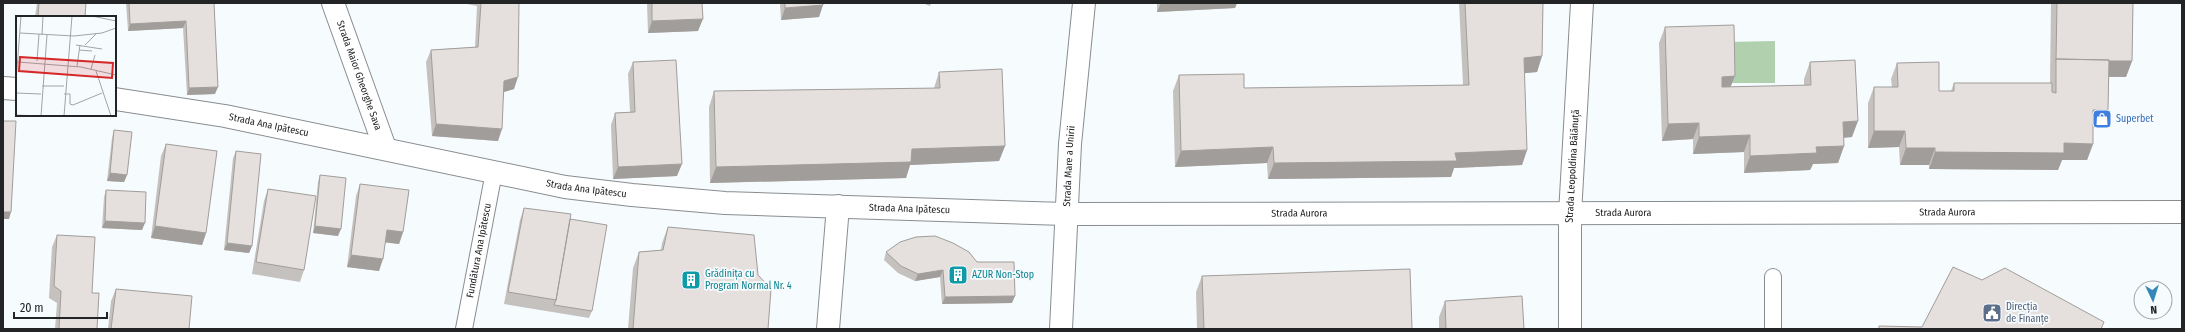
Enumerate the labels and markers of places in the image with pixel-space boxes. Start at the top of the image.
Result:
shop icon: Superbet [2091,108,2113,130]
place label: Superbet [2116,113,2154,125]
building icon: AZUR Non-Stop [947,264,969,286]
place label: Grădinița cu Program Normal Nr. 4 [705,268,792,292]
building icon: Grădinița cu Program Normal Nr. 4 [680,269,702,291]
place label: AZUR Non-Stop [972,269,1034,281]
place label: Direcția de Finanțe [2006,301,2049,325]
public building icon: Direcția de Finanțe [1981,302,2003,324]

